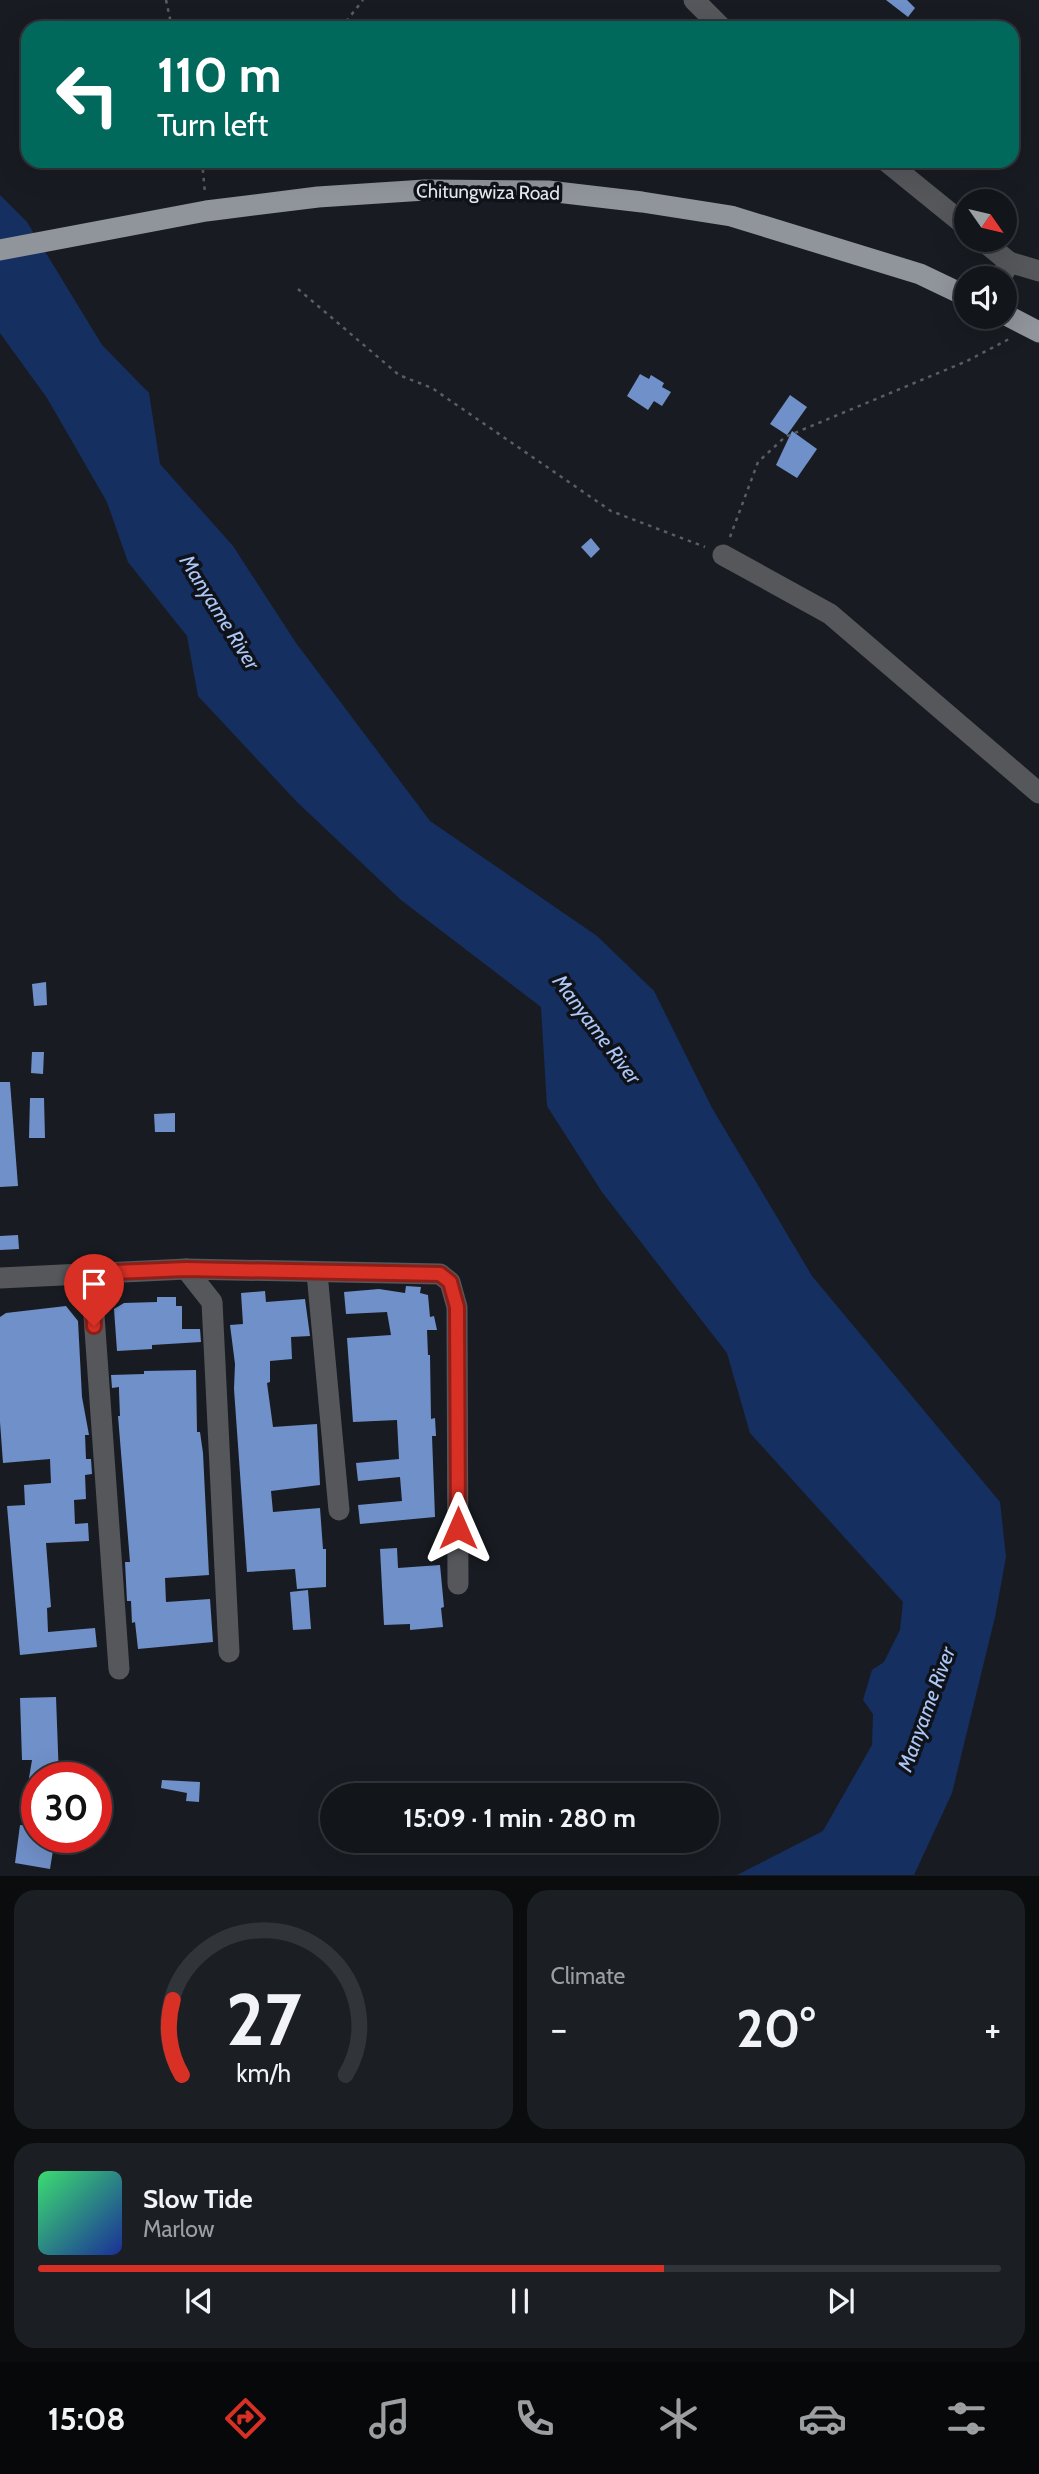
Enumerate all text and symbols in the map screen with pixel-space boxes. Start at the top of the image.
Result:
text: 110 m [157,45,281,104]
icon: left [42,49,133,140]
text: Turn left [157,105,268,144]
street label: Chitungwiza Road [416,179,560,205]
north arrow [954,189,1017,252]
map controls [954,189,1017,329]
button: sound [954,266,1017,329]
water label: Manyame River [174,549,266,675]
water label: Manyame River [547,969,647,1090]
pin [64,1254,124,1326]
icon: arrive [75,1265,113,1303]
position arrow [421,1491,495,1565]
water label: Manyame River [892,1642,961,1776]
speed limit sign: 30 [21,1762,112,1853]
text: 15:09 · 1 min · 280 m [403,1802,636,1834]
text: Climate [551,1962,625,1990]
text: 27 [225,1976,301,2064]
text: 20° [736,1997,815,2060]
text: − [551,2005,567,2052]
text: + [984,2005,1001,2052]
text: km/h [236,2058,291,2088]
text: Slow Tide [143,2183,253,2215]
text: Marlow [143,2215,214,2243]
icon: previous [180,2282,218,2320]
icon: pause [501,2282,539,2320]
icon: next [822,2282,860,2320]
icon: directions [221,2394,270,2443]
icon: music [365,2394,414,2443]
icon: phone [510,2394,559,2443]
icon: climate [654,2394,703,2443]
icon: car [798,2394,847,2443]
icon: filters [942,2394,991,2443]
text: 15:08 [48,2399,126,2438]

